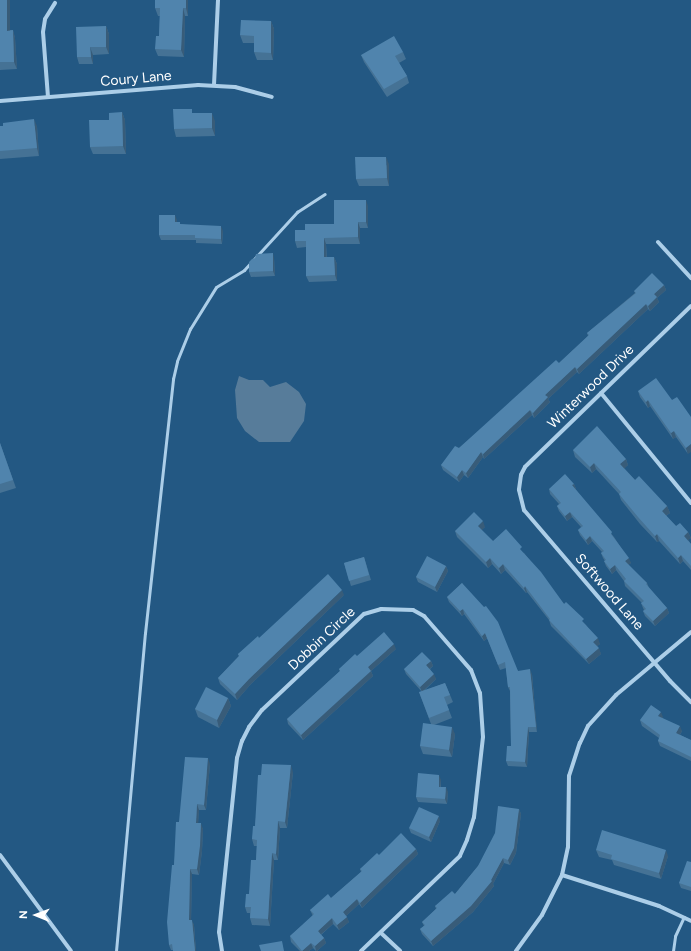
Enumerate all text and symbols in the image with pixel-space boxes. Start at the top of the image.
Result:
street label: Coury Lane [100,68,172,90]
street label: Winterwood Drive [544,342,638,432]
street label: Softwood Lane [571,550,647,634]
street label: Dobbin Circle [285,604,359,674]
north arrow [16,895,56,935]
text: N [17,910,30,919]

